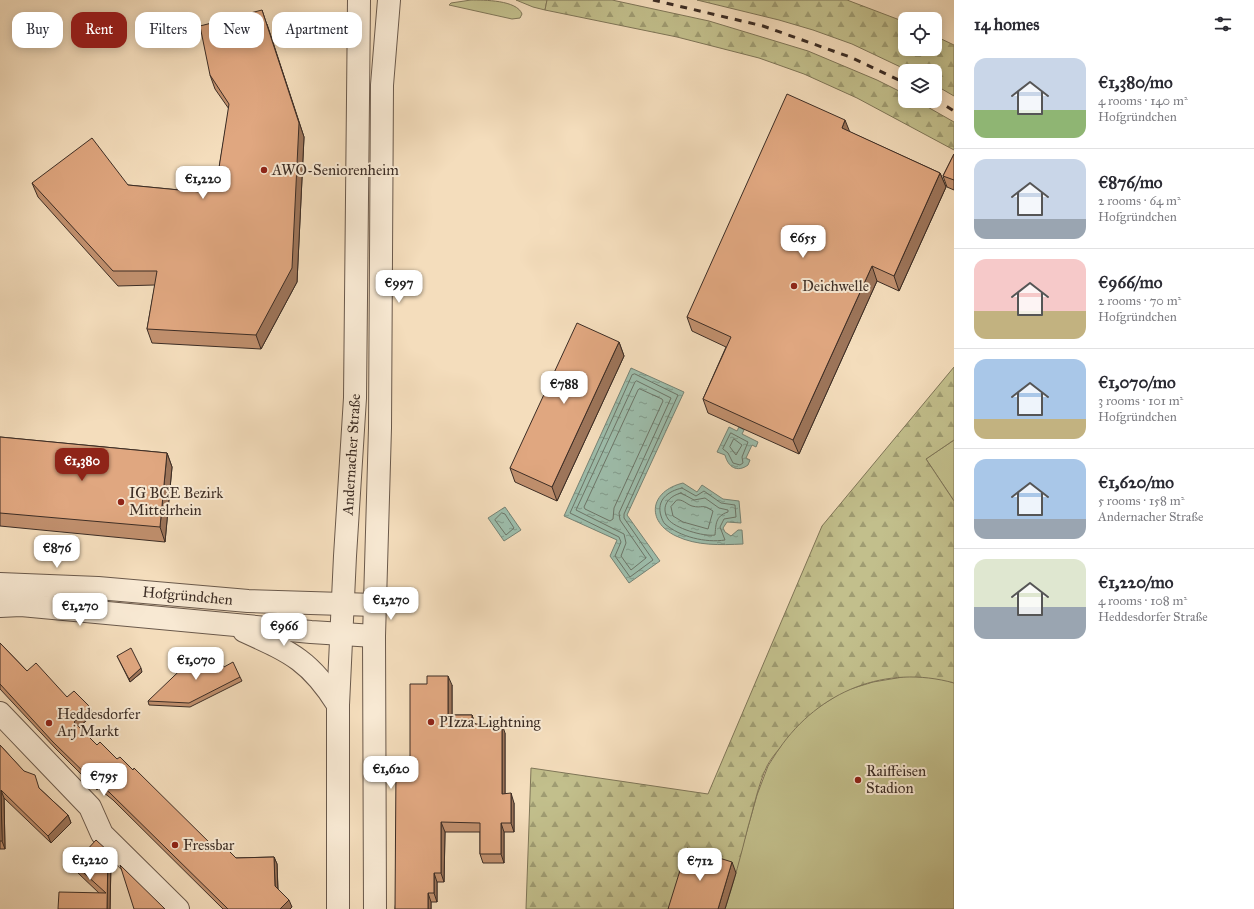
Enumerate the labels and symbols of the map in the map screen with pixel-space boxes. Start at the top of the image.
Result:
place label: AWO-Seniorenheim [271,161,399,179]
marker: AWO-Seniorenheim [259,165,269,175]
pin: €1,220 [170,166,236,200]
pin: €655 [779,225,827,259]
pin: €997 [375,270,423,304]
place label: Deichwelle [802,277,869,295]
marker: Deichwelle [789,281,799,291]
pin: €788 [540,371,588,405]
street label: Andernacher Straße [339,393,364,517]
pin: €1,380 [49,448,115,482]
place label: IG BCE Bezirk Mittelrhein [129,484,223,519]
marker: IG BCE Bezirk Mittelrhein [116,497,126,507]
pin: €876 [33,535,81,569]
street label: Hofgründchen [142,583,234,609]
pin: €1,270 [358,587,424,621]
pin: €1,270 [47,593,113,627]
pin: €966 [260,613,308,647]
pin: €1,070 [163,647,229,681]
place label: Heddesdorfer Arj Markt [56,705,141,740]
place label: PIzza Lightning [439,713,541,731]
marker: PIzza Lightning [426,717,436,727]
marker: Heddesdorfer Arj Markt [44,718,54,728]
pin: €1,620 [358,756,424,790]
place label: Raiffeisen Stadion [866,762,926,797]
pin: €795 [80,763,128,797]
marker: Raiffeisen Stadion [853,775,863,785]
place label: Fressbar [183,836,235,854]
marker: Fressbar [170,840,180,850]
pin: €1,220 [57,847,123,881]
pin: €712 [676,848,724,882]

